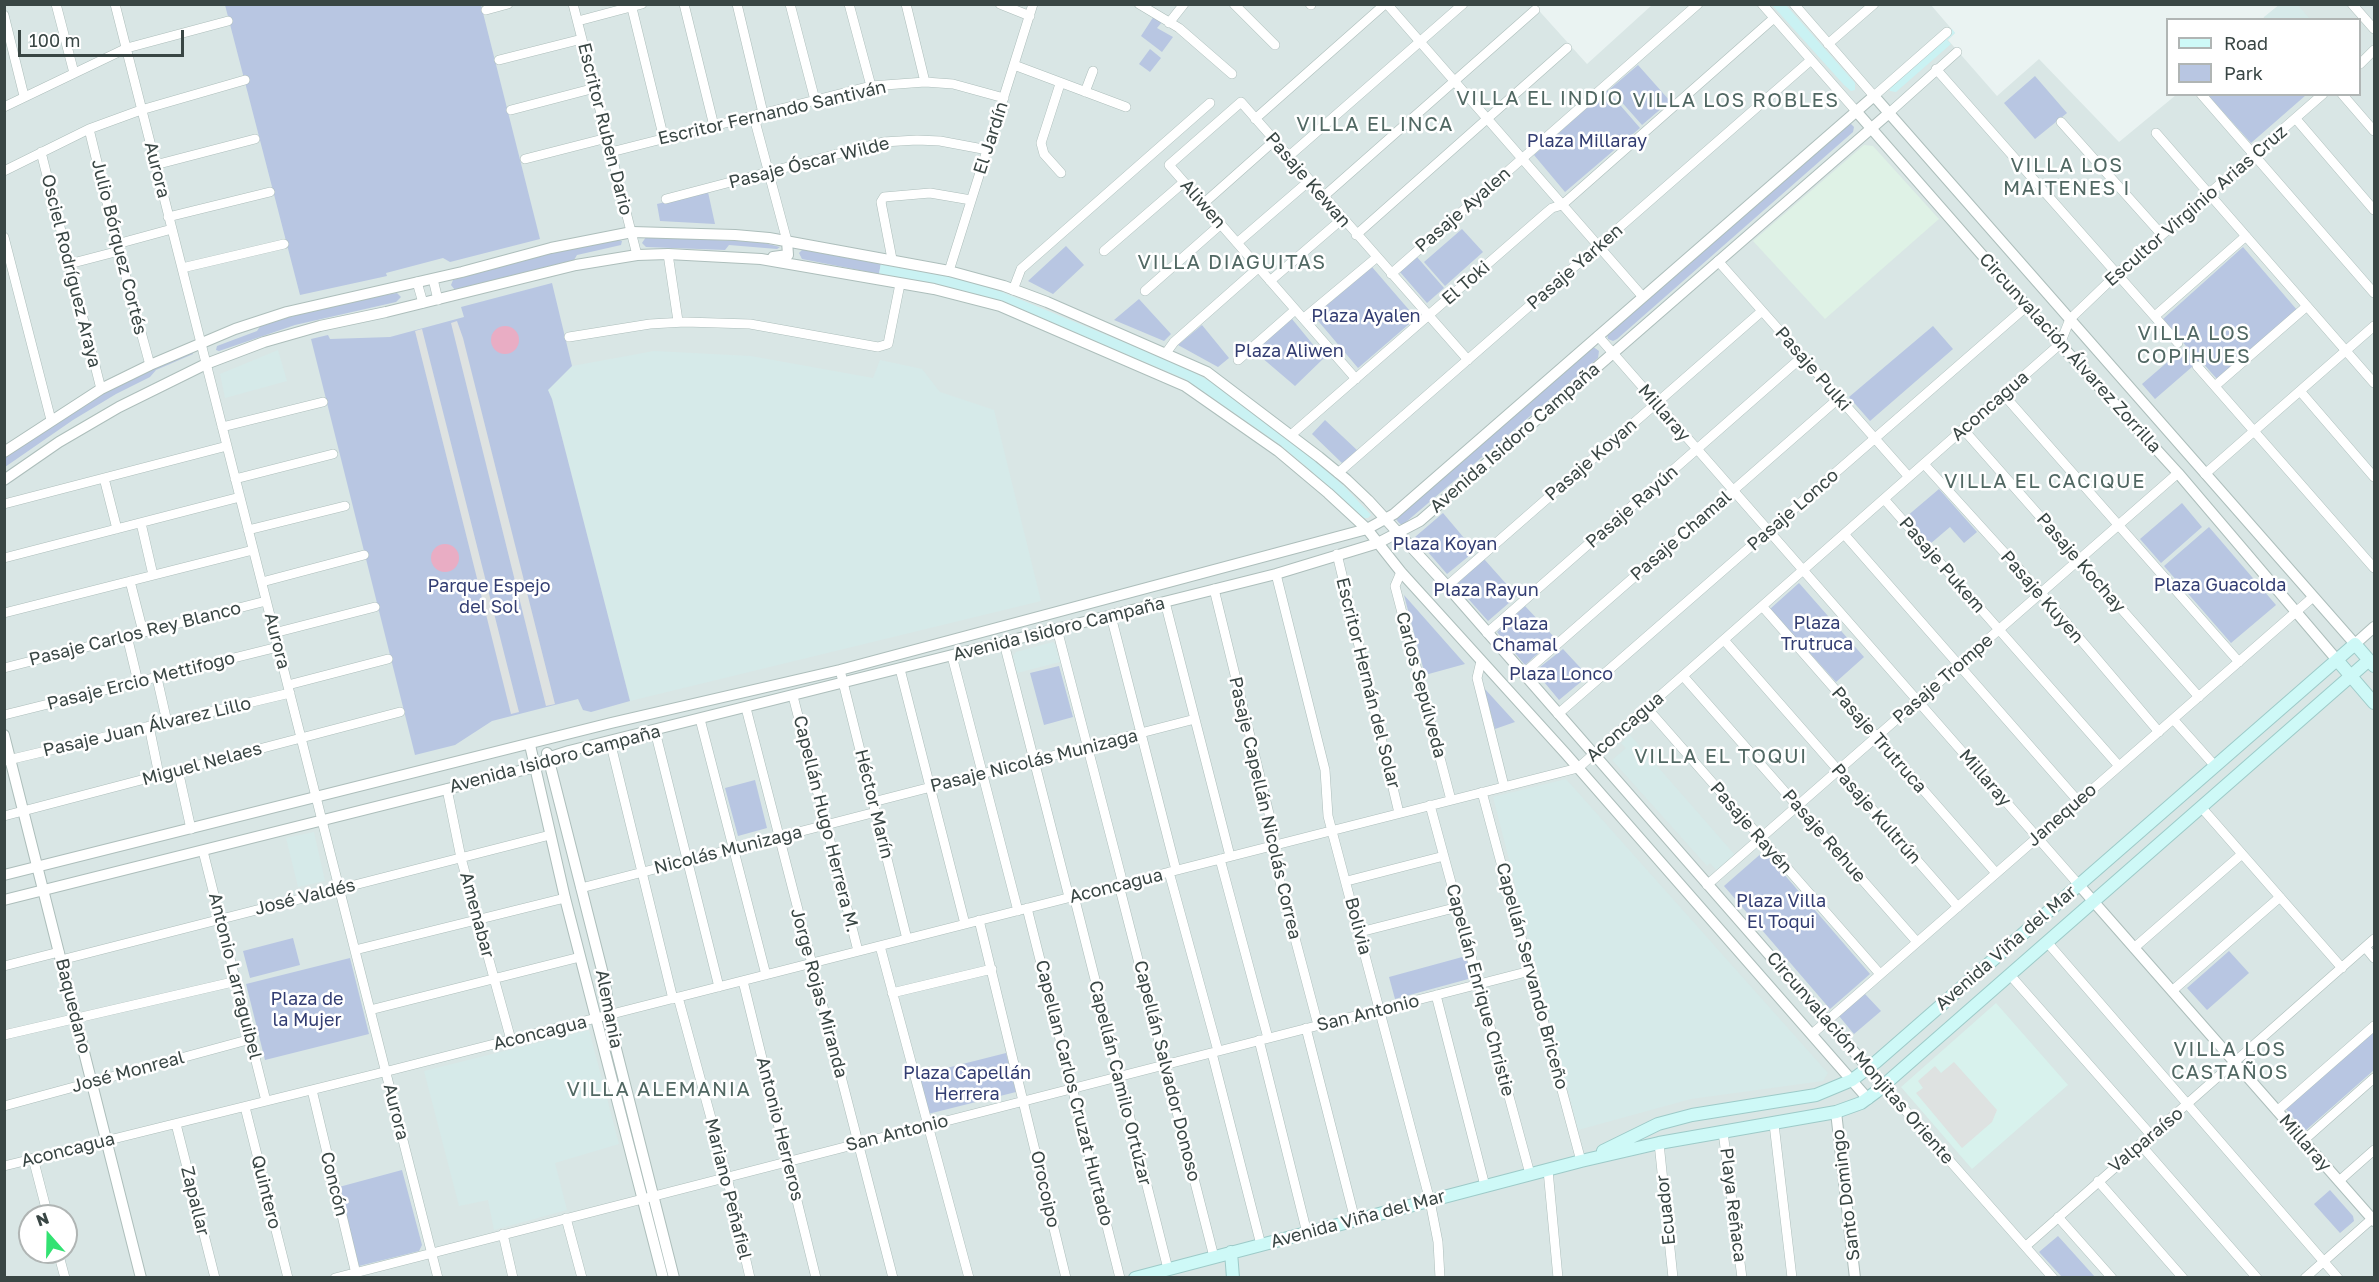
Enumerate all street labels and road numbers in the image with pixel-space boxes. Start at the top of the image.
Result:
street label: Escritor Ruben Dario [573,41,637,217]
street label: Escritor Fernando Santiván [656,76,888,150]
street label: El Jardín [969,99,1013,177]
street label: Escultor Virginio Arias Cruz [2100,121,2292,291]
street label: Pasaje Kewan [1261,128,1355,232]
street label: Pasaje Óscar Wilde [726,133,892,193]
street label: Aurora [140,140,174,200]
street label: Julio Bórquez Cortés [87,157,151,337]
street label: Pasaje Ayalen [1411,163,1515,257]
street label: Osciel Rodríguez Araya [37,172,105,370]
street label: Aliwen [1176,175,1230,233]
street label: Pasaje Yarken [1523,220,1627,314]
street label: Circunvalación Álvarez Zorrilla [1974,249,2166,457]
street label: El Toki [1438,256,1494,310]
street label: Pasaje Pulki [1771,322,1855,416]
street label: Avenida Isidoro Campaña [1426,358,1604,518]
street label: Aconcagua [1947,366,2033,446]
street label: Millaray [1633,380,1695,446]
street label: Pasaje Koyan [1541,414,1641,506]
street label: Pasaje Rayún [1581,461,1683,553]
street label: Pasaje Lonco [1743,465,1843,555]
street label: Pasaje Chamal [1626,486,1736,586]
street label: Pasaje Kochay [2032,509,2130,617]
street label: Pasaje Pukem [1894,513,1990,617]
street label: Pasaje Kuyen [1996,546,2088,648]
street label: Escritor Hernán del Solar [1331,575,1405,791]
street label: Avenida Isidoro Campaña [951,592,1167,666]
street label: Pasaje Carlos Rey Blanco [27,597,243,671]
street label: Carlos Sepúlveda [1391,609,1451,761]
street label: Aurora [260,611,294,671]
street label: Pasaje Trompe [1888,630,1998,728]
street label: Pasaje Ercio Mettifogo [45,647,237,715]
street label: Pasaje Capellán Nicolás Correa [1224,675,1306,941]
street label: Pasaje Trutruca [1827,682,1931,798]
street label: Aconcagua [1582,687,1668,767]
street label: Pasaje Juan Álvarez Lillo [41,693,253,761]
street label: Capellán Hugo Herrera M. [789,713,863,935]
street label: Avenida Isidoro Campaña [447,720,663,798]
street label: Pasaje Nicolás Munizaga [928,725,1140,797]
street label: Miguel Nelaes [140,738,264,790]
street label: Millaray [1954,745,2016,811]
street label: Héctor Marín [850,747,898,861]
street label: Pasaje Kultrún [1827,759,1925,869]
street label: Pasaje Rayén [1705,778,1797,878]
street label: Janequeo [2023,779,2101,851]
street label: Pasaje Rehue [1778,785,1870,887]
street label: Nicolás Munizaga [652,821,804,879]
street label: Capellán Servando Briceño [1491,860,1573,1092]
street label: Aconcagua [1067,864,1165,908]
street label: Amenabar [455,870,499,960]
street label: José Valdés [252,874,358,920]
street label: Capellán Enrique Christie [1441,881,1519,1099]
street label: Avenida Viña del Mar [1931,881,2081,1015]
street label: Antonio Larraguibel [204,891,266,1061]
street label: Bolivia [1340,895,1376,957]
street label: Jorge Rojas Miranda [786,906,852,1080]
street label: Circunvalación Monjitas Oriente [1762,947,1958,1169]
street label: Baquedano [51,956,95,1056]
street label: Capellan Carlos Cruzat Hurtado [1030,958,1118,1228]
street label: Capellán Salvador Donoso [1129,958,1205,1184]
street label: Alemania [591,968,627,1050]
street label: Capellán Camilo Ortúzar [1084,978,1156,1188]
street label: San Antonio [1314,990,1422,1036]
street label: Aconcagua [491,1011,589,1055]
street label: José Monreal [69,1047,187,1097]
street label: Antonio Herreros [752,1055,808,1203]
street label: Aurora [379,1082,413,1142]
street label: Valparaíso [2104,1103,2188,1177]
street label: San Antonio [843,1110,951,1156]
street label: Millaray [2274,1110,2336,1176]
street label: Mariano Peñafiel [700,1116,756,1262]
street label: Aconcagua [19,1128,117,1172]
street label: Santo Domingo [1827,1128,1865,1262]
street label: Playa Reñaca [1715,1146,1751,1264]
street label: Orocoipo [1026,1148,1064,1230]
street label: Concón [316,1149,352,1219]
street label: Quintero [246,1153,286,1231]
street label: Zapallar [176,1164,214,1238]
street label: Ecuador [1652,1174,1680,1246]
street label: Avenida Viña del Mar [1268,1185,1448,1253]

